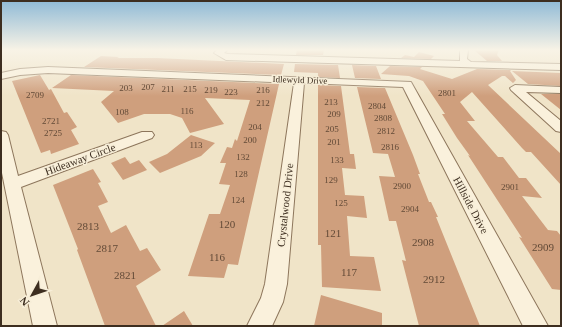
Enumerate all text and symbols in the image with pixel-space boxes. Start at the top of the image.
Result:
street label: Idlewyld Drive [272,74,328,86]
house number: 207 [141,82,155,92]
house number: 203 [119,83,133,93]
house number: 211 [161,84,175,94]
house number: 215 [183,84,197,94]
house number: 219 [204,85,218,95]
house number: 216 [256,85,270,95]
house number: 223 [224,87,238,97]
house number: 2801 [438,88,456,98]
house number: 2709 [26,90,45,100]
house number: 213 [324,97,338,107]
house number: 212 [256,98,270,108]
house number: 2804 [368,101,387,111]
house number: 116 [180,106,194,116]
house number: 108 [115,107,129,117]
house number: 209 [327,109,341,119]
house number: 2808 [374,113,393,123]
house number: 2721 [42,116,60,126]
house number: 204 [248,122,262,132]
house number: 205 [325,124,339,134]
house number: 2812 [377,126,395,136]
house number: 2725 [44,128,63,138]
house number: 200 [243,135,257,145]
house number: 201 [327,137,341,147]
house number: 113 [189,140,203,150]
street label: Hideaway Circle [43,141,117,177]
house number: 2816 [381,142,400,152]
house number: 132 [236,152,250,162]
house number: 133 [330,155,344,165]
street label: Crystalwood Drive [275,162,295,247]
house number: 128 [234,169,248,179]
house number: 129 [324,175,338,185]
street label: Hillside Drive [451,175,491,236]
house number: 2900 [393,181,412,191]
house number: 2901 [501,182,519,192]
house number: 124 [231,195,245,205]
house number: 125 [334,198,348,208]
house number: 2904 [401,204,420,214]
house number: 120 [219,218,236,230]
house number: 2813 [77,220,100,232]
house number: 121 [325,227,341,239]
house number: 2908 [412,236,435,248]
house number: 2909 [532,241,555,253]
house number: 2817 [96,242,119,254]
house number: 116 [209,251,226,263]
house number: 117 [341,266,358,278]
house number: 2821 [114,269,136,281]
house number: 2912 [423,273,445,285]
north arrow [12,275,52,315]
text: N [17,294,31,308]

